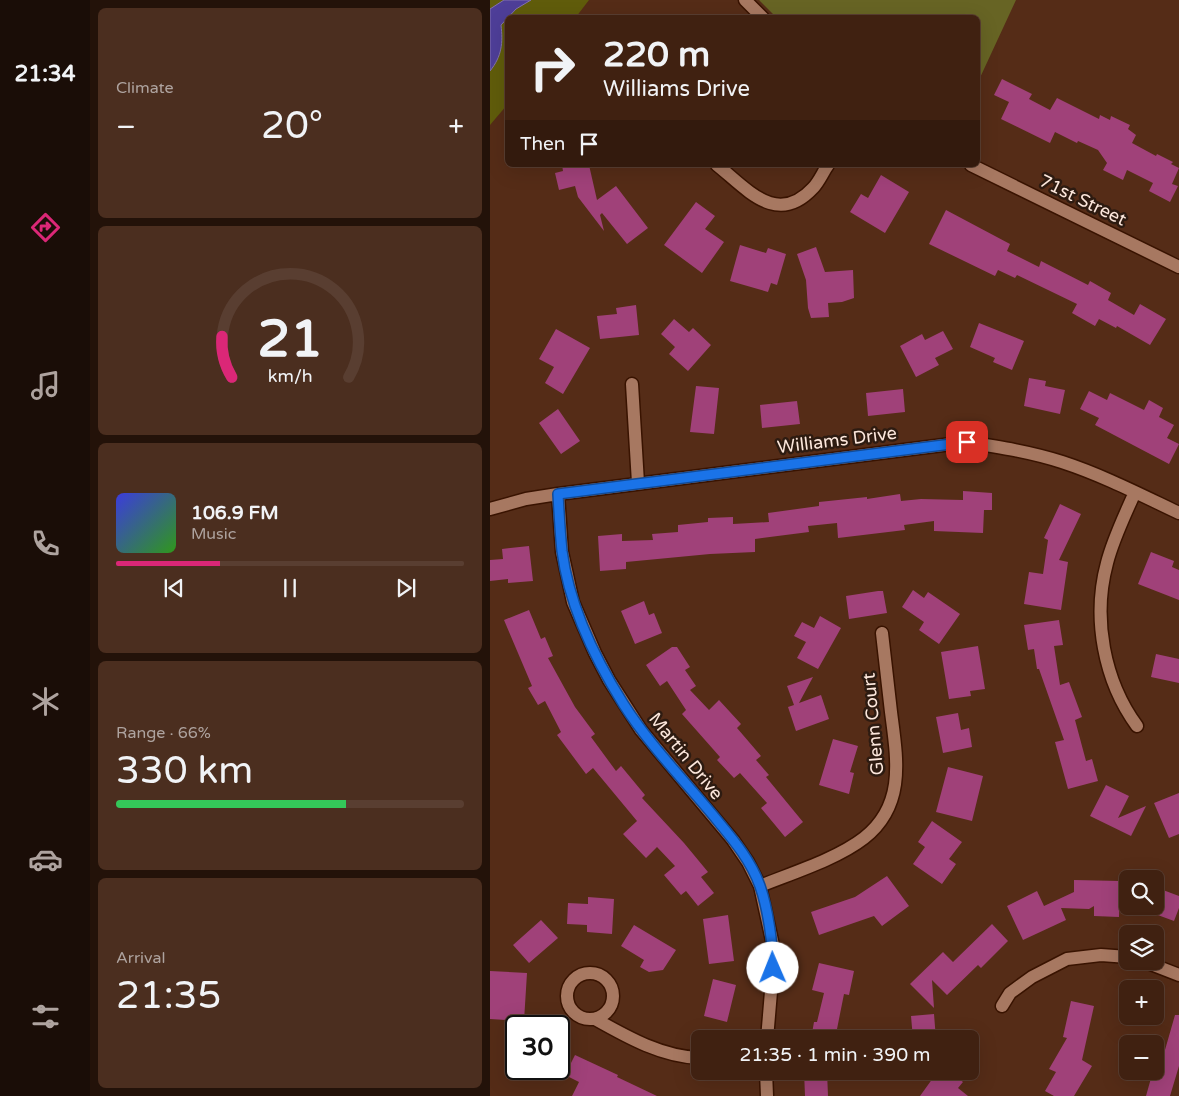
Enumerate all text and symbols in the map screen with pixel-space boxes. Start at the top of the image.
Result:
text: 220 m [603,34,710,76]
icon: right [520,35,585,100]
text: 21:34 [15,61,75,87]
text: Williams Drive [603,76,750,102]
text: Climate [116,78,174,98]
text: 20° [261,103,323,149]
text: − [116,110,136,144]
text: + [448,110,464,144]
icon: arrive [575,130,603,158]
text: Then [520,133,565,155]
street label: 71st Street [1036,169,1130,231]
icon: directions [28,210,63,245]
text: 21 [257,308,323,371]
text: km/h [268,366,312,387]
icon: music [28,368,63,403]
pin [946,421,988,463]
street label: Williams Drive [776,422,898,458]
icon: arrive [953,428,981,456]
text: 106.9 FM [191,502,279,524]
text: Music [191,524,236,544]
icon: phone [28,526,63,561]
icon: previous [160,574,188,602]
icon: pause [276,574,304,602]
icon: next [392,574,420,602]
street label: Glenn Court [858,672,888,776]
icon: climate [28,684,63,719]
street label: Martin Drive [644,708,728,804]
text: Range · 66% [116,723,211,743]
text: 330 km [116,748,253,794]
icon: car [28,842,63,877]
map controls [1119,870,1164,1080]
button: search [1119,870,1164,915]
button: layers [1119,925,1164,970]
position arrow [746,941,798,993]
text: Arrival [116,948,165,968]
text: 21:35 [116,973,221,1019]
button: + [1119,980,1164,1025]
icon: filters [28,999,63,1034]
speed limit sign: 30 [505,1015,570,1080]
button: − [1119,1035,1164,1080]
text: 21:35 · 1 min · 390 m [739,1044,931,1066]

